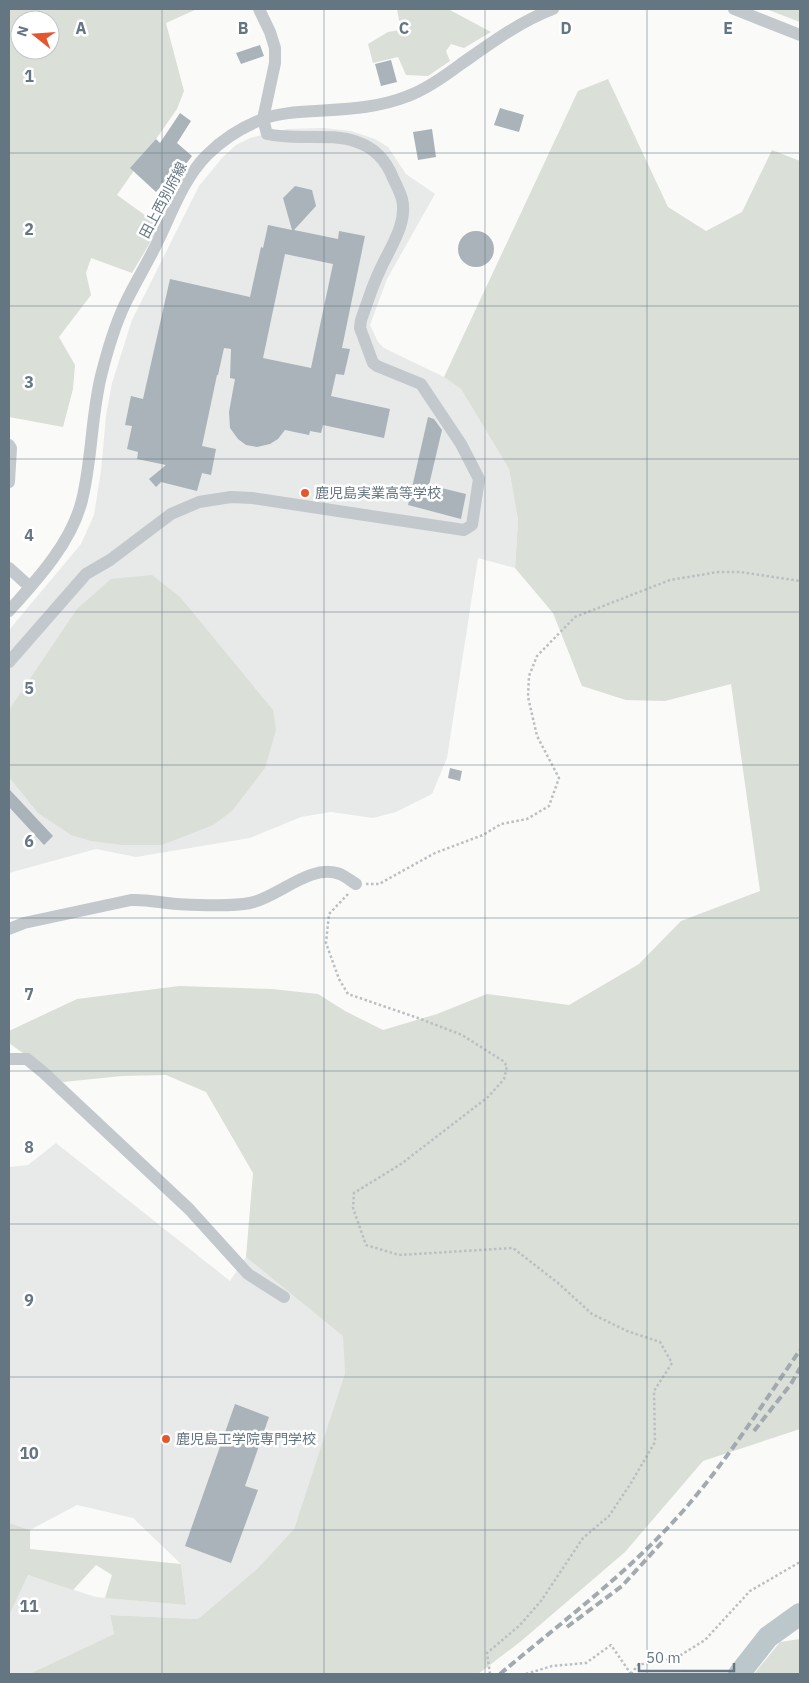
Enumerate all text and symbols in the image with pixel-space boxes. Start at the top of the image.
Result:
north arrow [10,10,60,60]
text: A [76,18,87,38]
text: B [238,18,249,38]
text: C [399,18,409,38]
text: D [560,18,572,38]
text: E [723,18,733,38]
text: N [12,24,33,39]
text: 1 [24,66,34,86]
street label: 田上西別府線 [135,159,191,241]
text: 2 [24,219,34,239]
text: 3 [24,372,34,392]
place label: 鹿児島実業高等学校 [315,484,441,502]
marker: 鹿児島実業高等学校 [299,487,311,499]
text: 4 [24,525,34,545]
text: 5 [24,678,34,698]
text: 6 [24,831,34,851]
text: 7 [24,984,34,1004]
text: 8 [24,1137,34,1157]
text: 9 [24,1290,34,1310]
place label: 鹿児島工学院専門学校 [176,1430,316,1448]
marker: 鹿児島工学院専門学校 [160,1433,172,1445]
text: 10 [19,1443,39,1463]
text: 11 [19,1596,39,1616]
scale bar [639,1640,734,1672]
text: 50 m [646,1648,681,1667]

